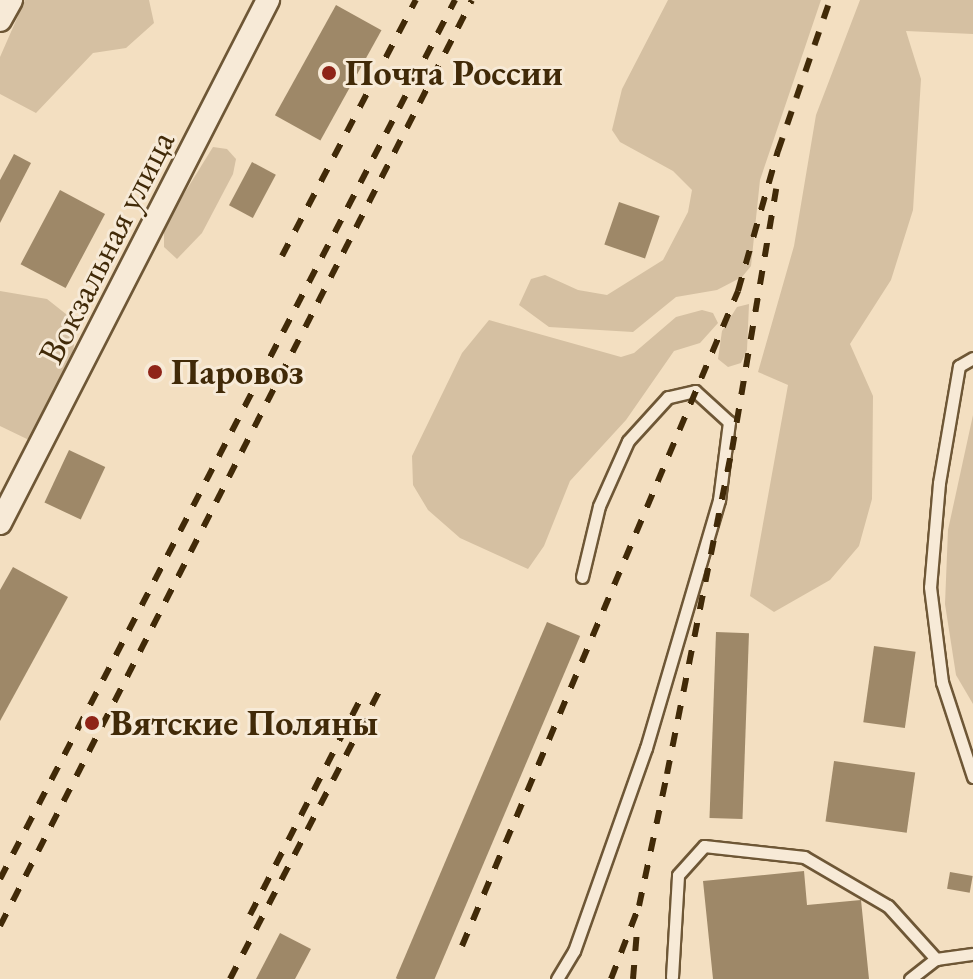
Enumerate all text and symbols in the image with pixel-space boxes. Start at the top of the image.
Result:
place label: Почта России [345,51,563,95]
marker: Почта России [320,64,338,82]
street label: Вокзальная улица [29,123,183,371]
place label: Паровоз [171,350,304,394]
marker: Паровоз [146,363,164,381]
place label: Вятские Поляны [110,701,378,745]
marker: Вятские Поляны [81,712,103,734]

